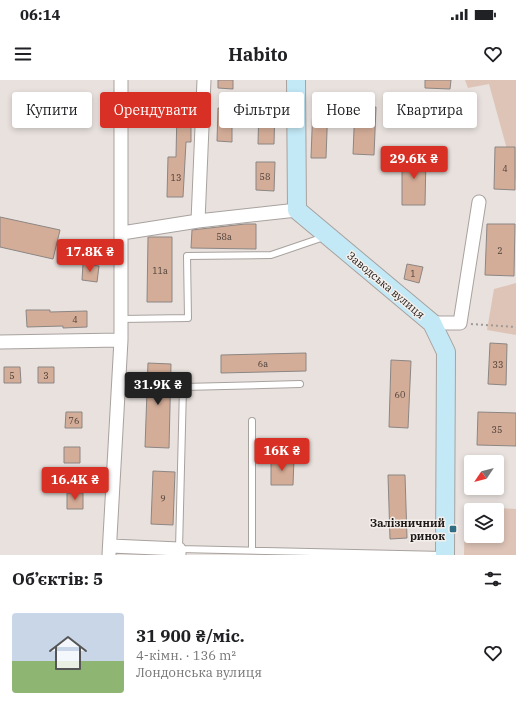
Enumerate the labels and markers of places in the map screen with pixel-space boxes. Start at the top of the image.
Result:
pin: 29.6K ₴ [377,146,451,180]
pin: 17.8K ₴ [53,239,127,273]
pin: 31.9K ₴ [121,372,195,406]
pin: 16K ₴ [254,438,310,472]
pin: 16.4K ₴ [38,467,112,501]
place label: Залізничний ринок [370,516,445,543]
marker: Залізничний ринок [448,524,458,534]

